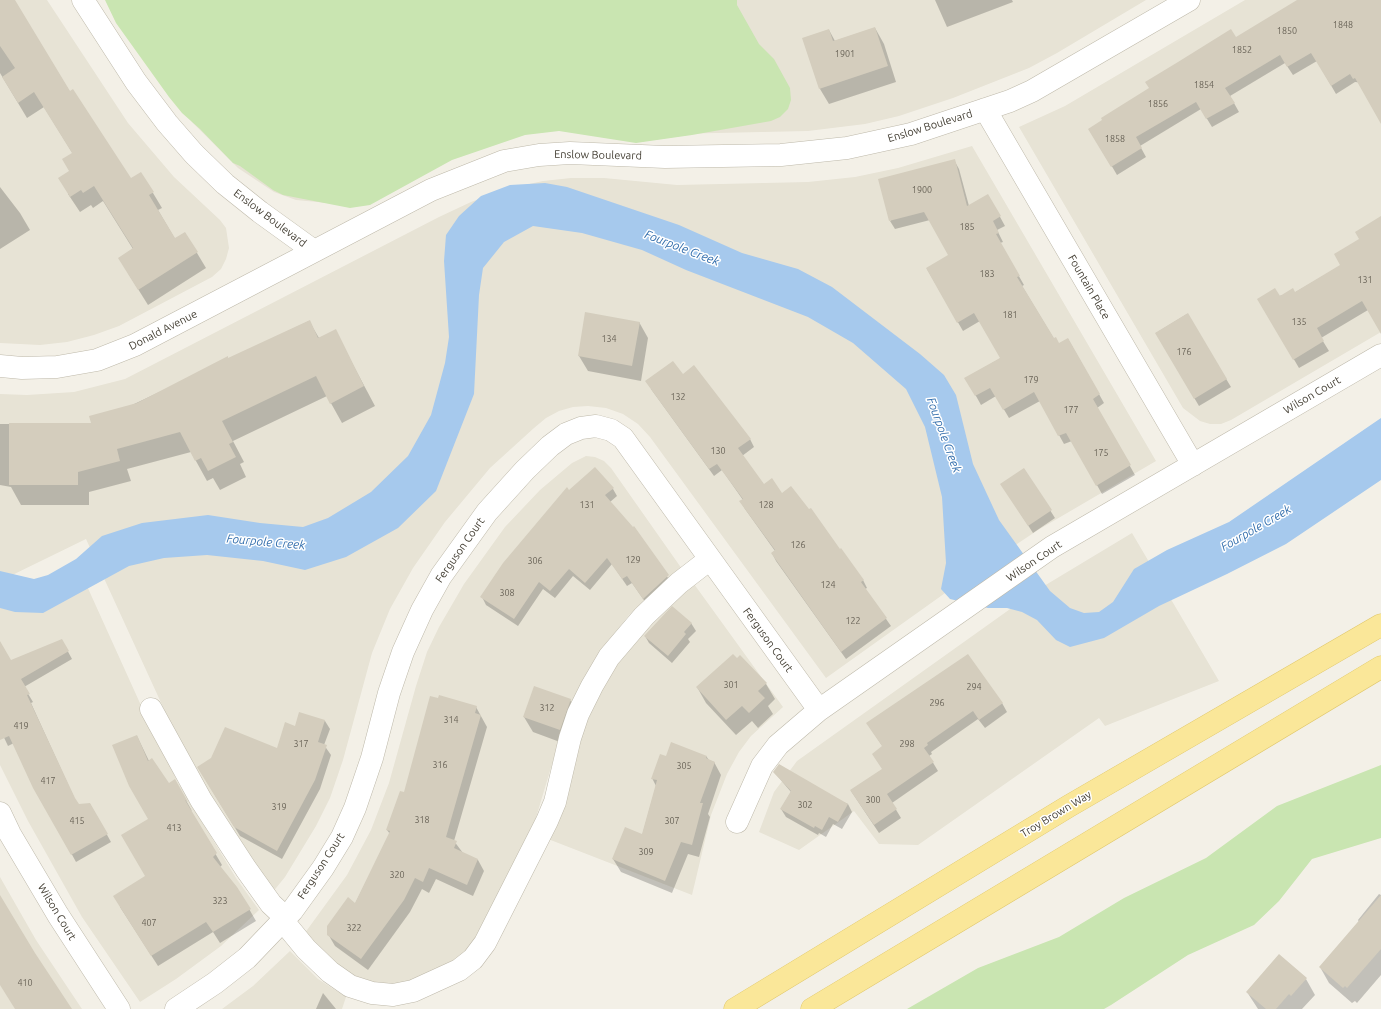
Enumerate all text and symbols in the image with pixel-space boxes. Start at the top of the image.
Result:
house number: 1848 [1333,20,1353,30]
house number: 1850 [1277,26,1297,36]
house number: 1852 [1232,45,1252,55]
house number: 1901 [835,49,855,59]
house number: 1854 [1194,80,1214,90]
house number: 1856 [1148,99,1168,109]
street label: Enslow Boulevard [886,107,974,145]
house number: 1858 [1105,134,1125,144]
street label: Enslow Boulevard [554,148,642,162]
house number: 1900 [912,185,932,195]
street label: Enslow Boulevard [231,186,309,250]
house number: 185 [959,222,975,232]
water label: Fourpole Creek [643,227,721,269]
street label: Fountain Place [1065,252,1113,322]
house number: 183 [979,269,995,279]
house number: 131 [1357,275,1373,285]
street label: Donald Avenue [127,307,199,353]
house number: 181 [1002,310,1018,320]
house number: 135 [1291,317,1307,327]
house number: 134 [601,334,617,344]
house number: 176 [1176,347,1192,357]
street label: Wilson Court [1281,373,1343,417]
house number: 179 [1023,375,1039,385]
house number: 132 [670,392,686,402]
water label: Fourpole Creek [924,395,964,475]
house number: 177 [1063,405,1079,415]
house number: 130 [710,446,726,456]
house number: 175 [1093,448,1109,458]
house number: 131 [579,500,595,510]
house number: 128 [758,500,774,510]
water label: Fourpole Creek [1218,502,1294,554]
street label: Ferguson Court [433,515,487,585]
water label: Fourpole Creek [226,531,306,553]
street label: Wilson Court [1004,538,1064,584]
house number: 126 [790,540,806,550]
house number: 129 [625,555,641,565]
house number: 306 [527,556,543,566]
house number: 124 [820,580,836,590]
house number: 308 [499,588,515,598]
street label: Ferguson Court [740,605,796,675]
house number: 122 [845,616,861,626]
house number: 301 [723,680,739,690]
house number: 294 [966,682,982,692]
house number: 296 [929,698,945,708]
house number: 312 [539,703,555,713]
house number: 314 [443,715,459,725]
house number: 419 [13,721,29,731]
house number: 317 [293,739,309,749]
house number: 298 [899,739,915,749]
house number: 316 [432,760,448,770]
house number: 305 [676,761,692,771]
house number: 417 [40,776,56,786]
street label: Troy Brown Way [1018,788,1094,840]
house number: 300 [865,795,881,805]
house number: 302 [797,800,813,810]
house number: 319 [271,802,287,812]
house number: 318 [414,815,430,825]
house number: 415 [69,816,85,826]
house number: 307 [664,816,680,826]
house number: 413 [166,823,182,833]
street label: Ferguson Court [295,830,347,902]
house number: 309 [638,847,654,857]
house number: 320 [389,870,405,880]
street label: Wilson Court [35,881,79,943]
house number: 323 [212,896,228,906]
house number: 407 [141,918,157,928]
house number: 322 [346,923,362,933]
house number: 410 [17,978,33,988]

